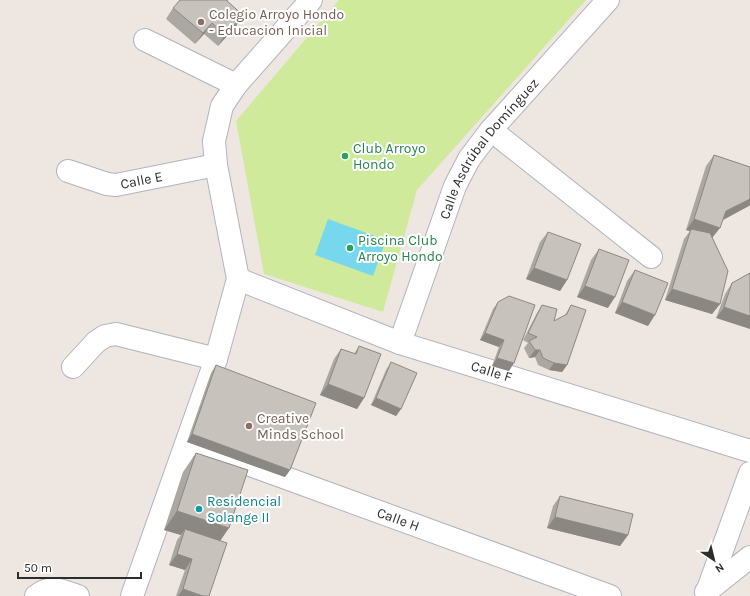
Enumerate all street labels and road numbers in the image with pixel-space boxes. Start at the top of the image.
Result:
street label: Calle Asdrúbal Domínguez [436,75,542,221]
street label: Calle E [119,168,164,193]
street label: Calle F [469,357,514,386]
street label: Calle H [375,504,422,535]

